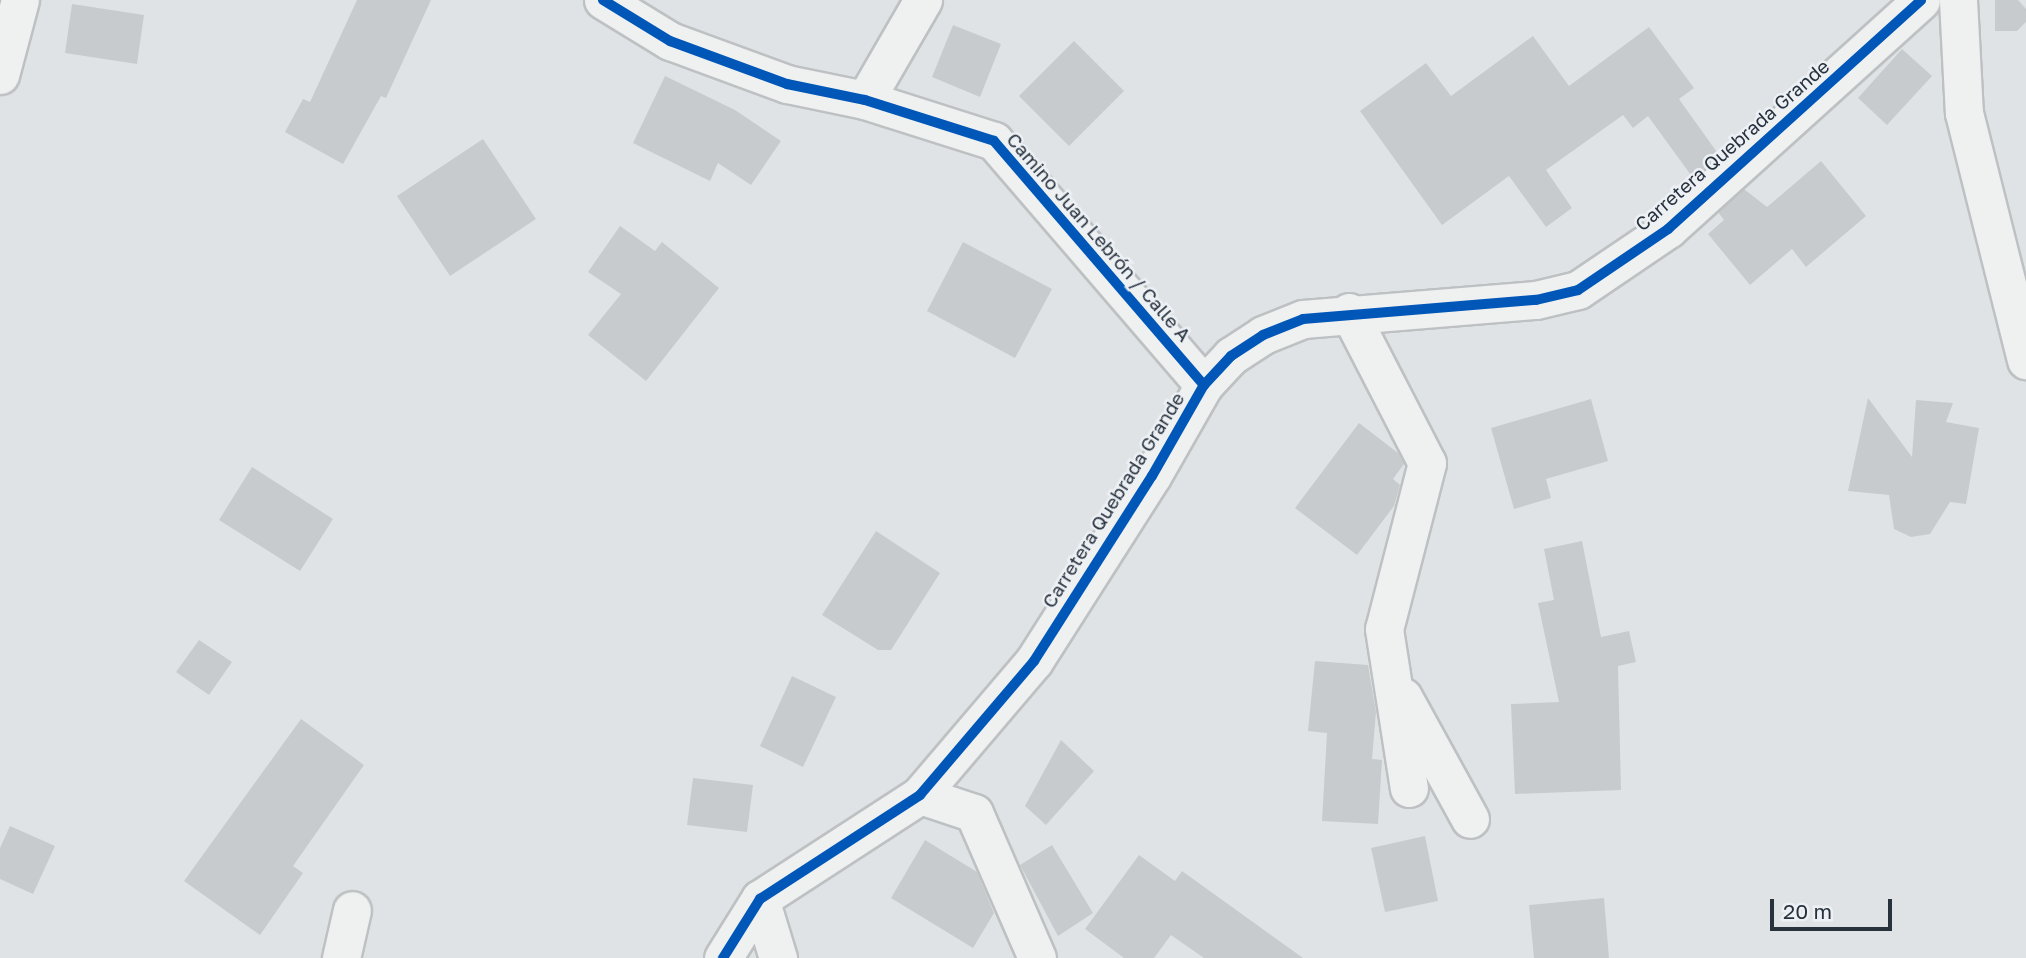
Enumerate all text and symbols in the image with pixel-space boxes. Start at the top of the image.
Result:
street label: Carretera Quebrada Grande [1630,54,1834,236]
street label: Camino Juan Lebrón / Calle A [1002,128,1196,346]
street label: Carretera Quebrada Grande [1037,388,1189,612]
scale bar [1774,884,1896,928]
text: 20 m [1783,898,1832,924]

